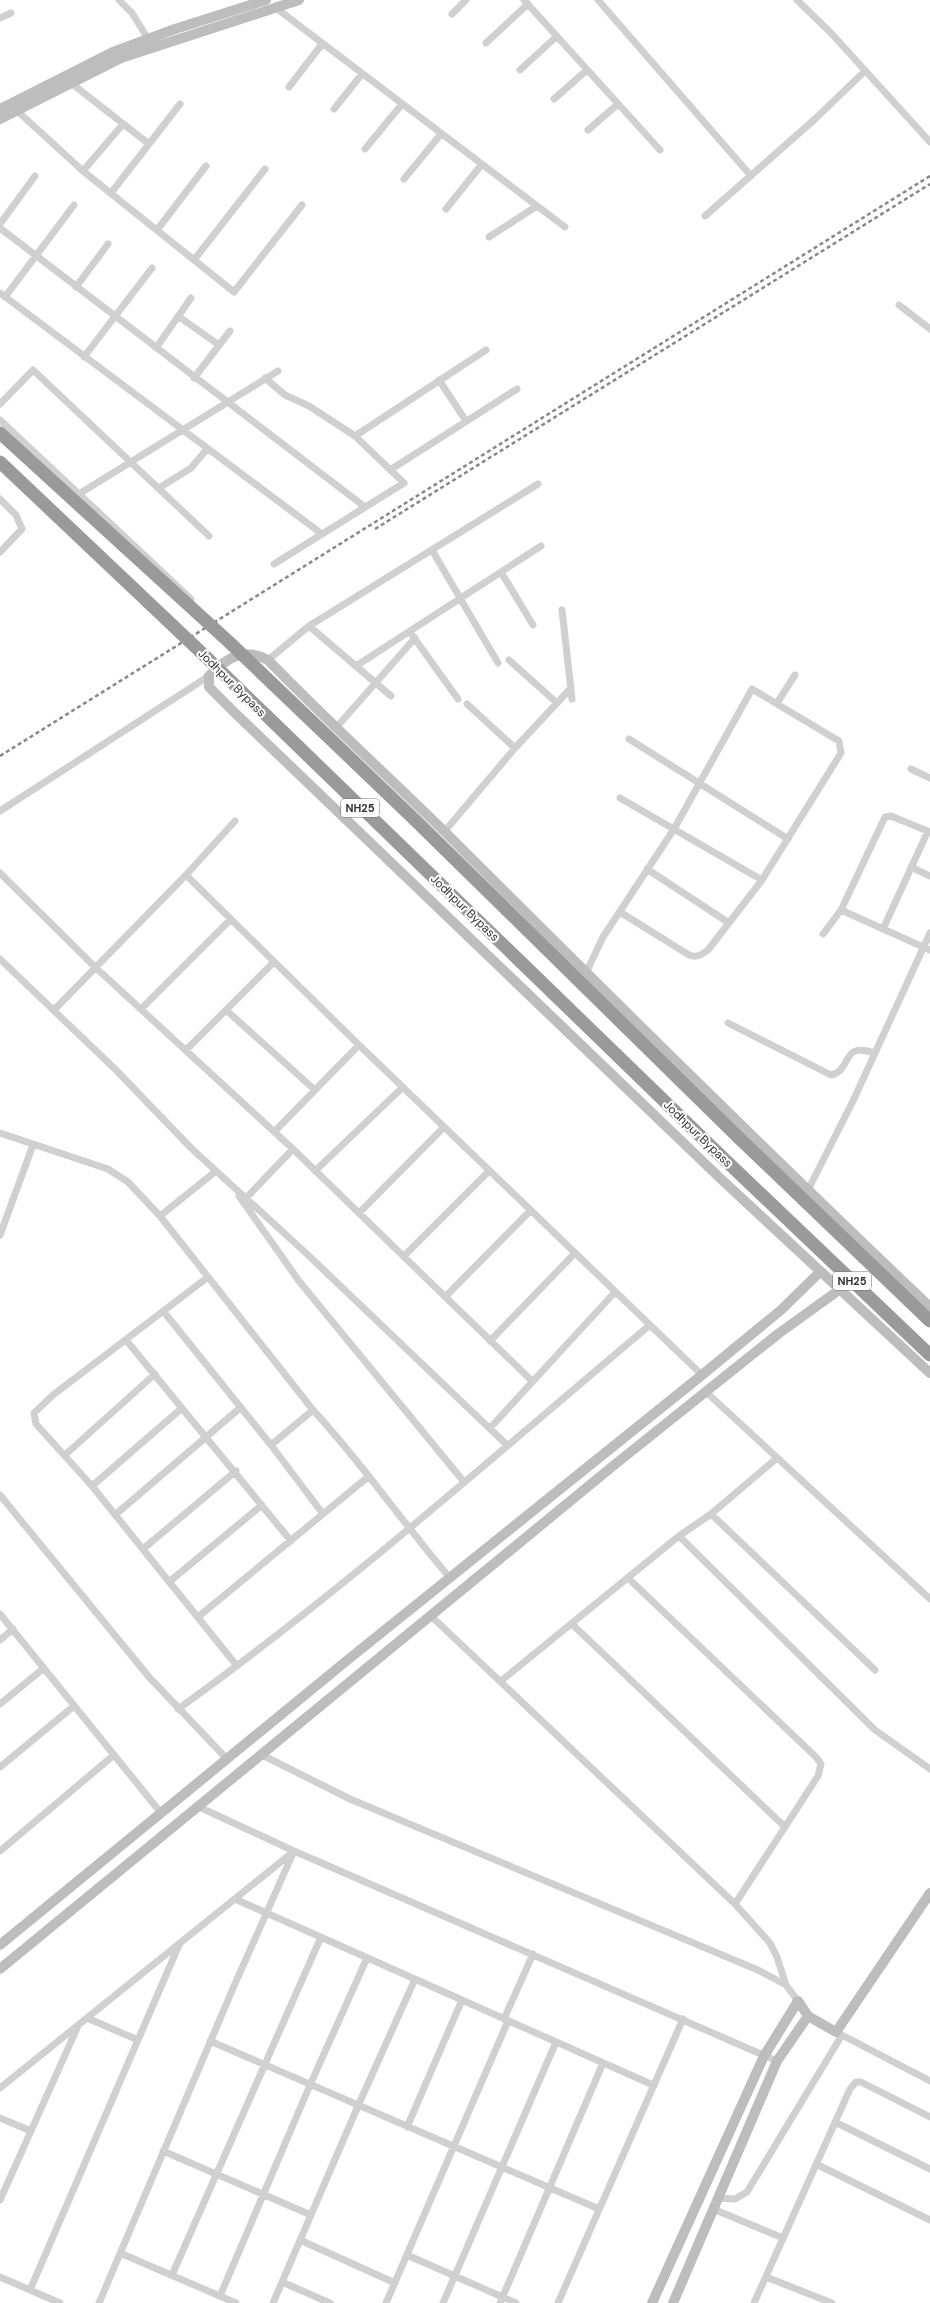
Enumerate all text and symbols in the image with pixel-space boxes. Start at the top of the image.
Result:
street label: Jodhpur Bypass [195,646,269,720]
road number: NH25 [341,799,379,817]
street label: Jodhpur Bypass [427,871,503,945]
street label: Jodhpur Bypass [660,1097,736,1171]
road number: NH25 [833,1272,871,1290]

